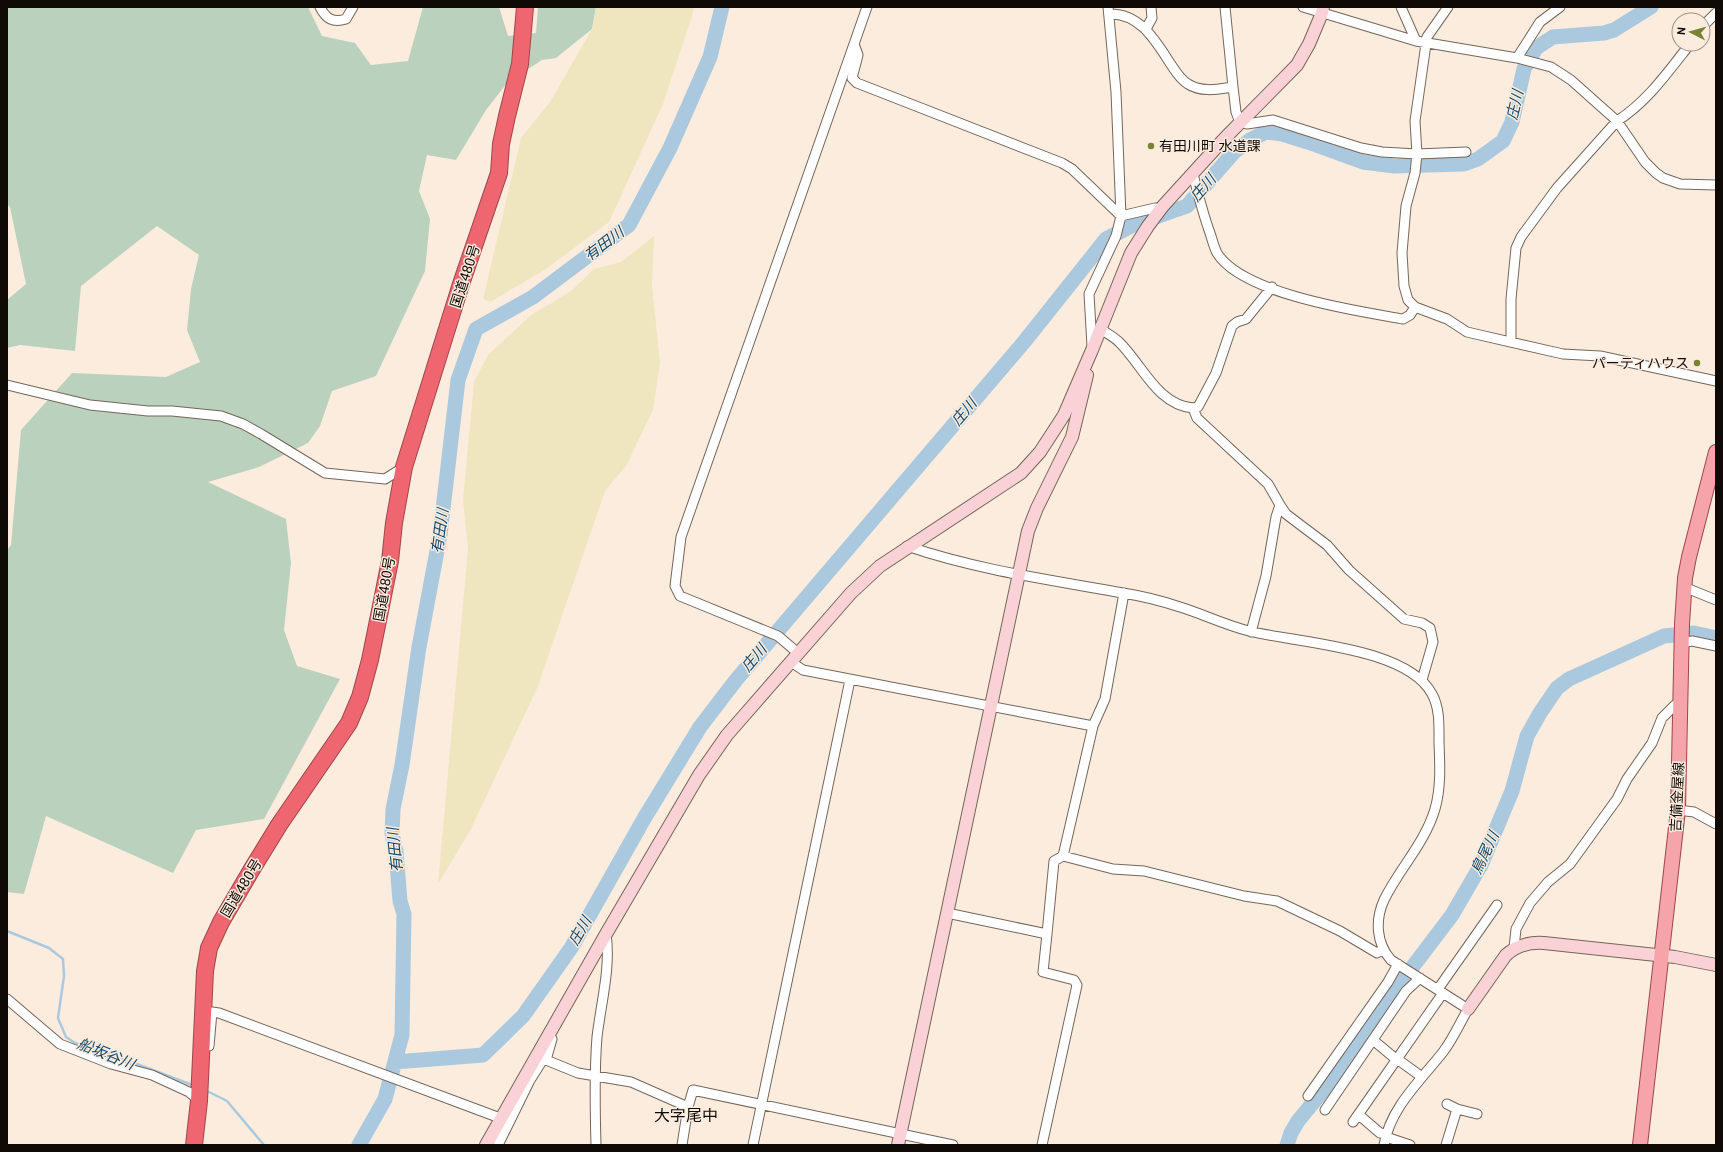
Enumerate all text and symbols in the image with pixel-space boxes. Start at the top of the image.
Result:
north arrow [1671,12,1711,52]
text: N [1675,26,1688,36]
water label: 庄川 [1503,86,1528,122]
place label: 有田川町 水道課 [1159,138,1260,154]
marker: 有田川町 水道課 [1146,141,1156,151]
water label: 庄川 [1186,169,1221,205]
water label: 有田川 [581,222,629,265]
street label: 国道480号 [447,242,483,310]
place label: パーティハウス [1592,355,1689,371]
marker: パーティハウス [1692,358,1702,368]
water label: 庄川 [947,393,982,429]
water label: 有田川 [428,505,452,555]
street label: 国道480号 [370,555,398,623]
water label: 庄川 [737,639,772,675]
street label: 吉備金屋線 [1667,762,1687,832]
water label: 有田川 [383,825,406,873]
water label: 鳥尾川 [1467,827,1504,877]
street label: 国道480号 [217,856,265,920]
water label: 庄川 [565,912,596,948]
water label: 船坂谷川 [75,1034,139,1074]
district label: 大字尾中 [654,1106,718,1125]

